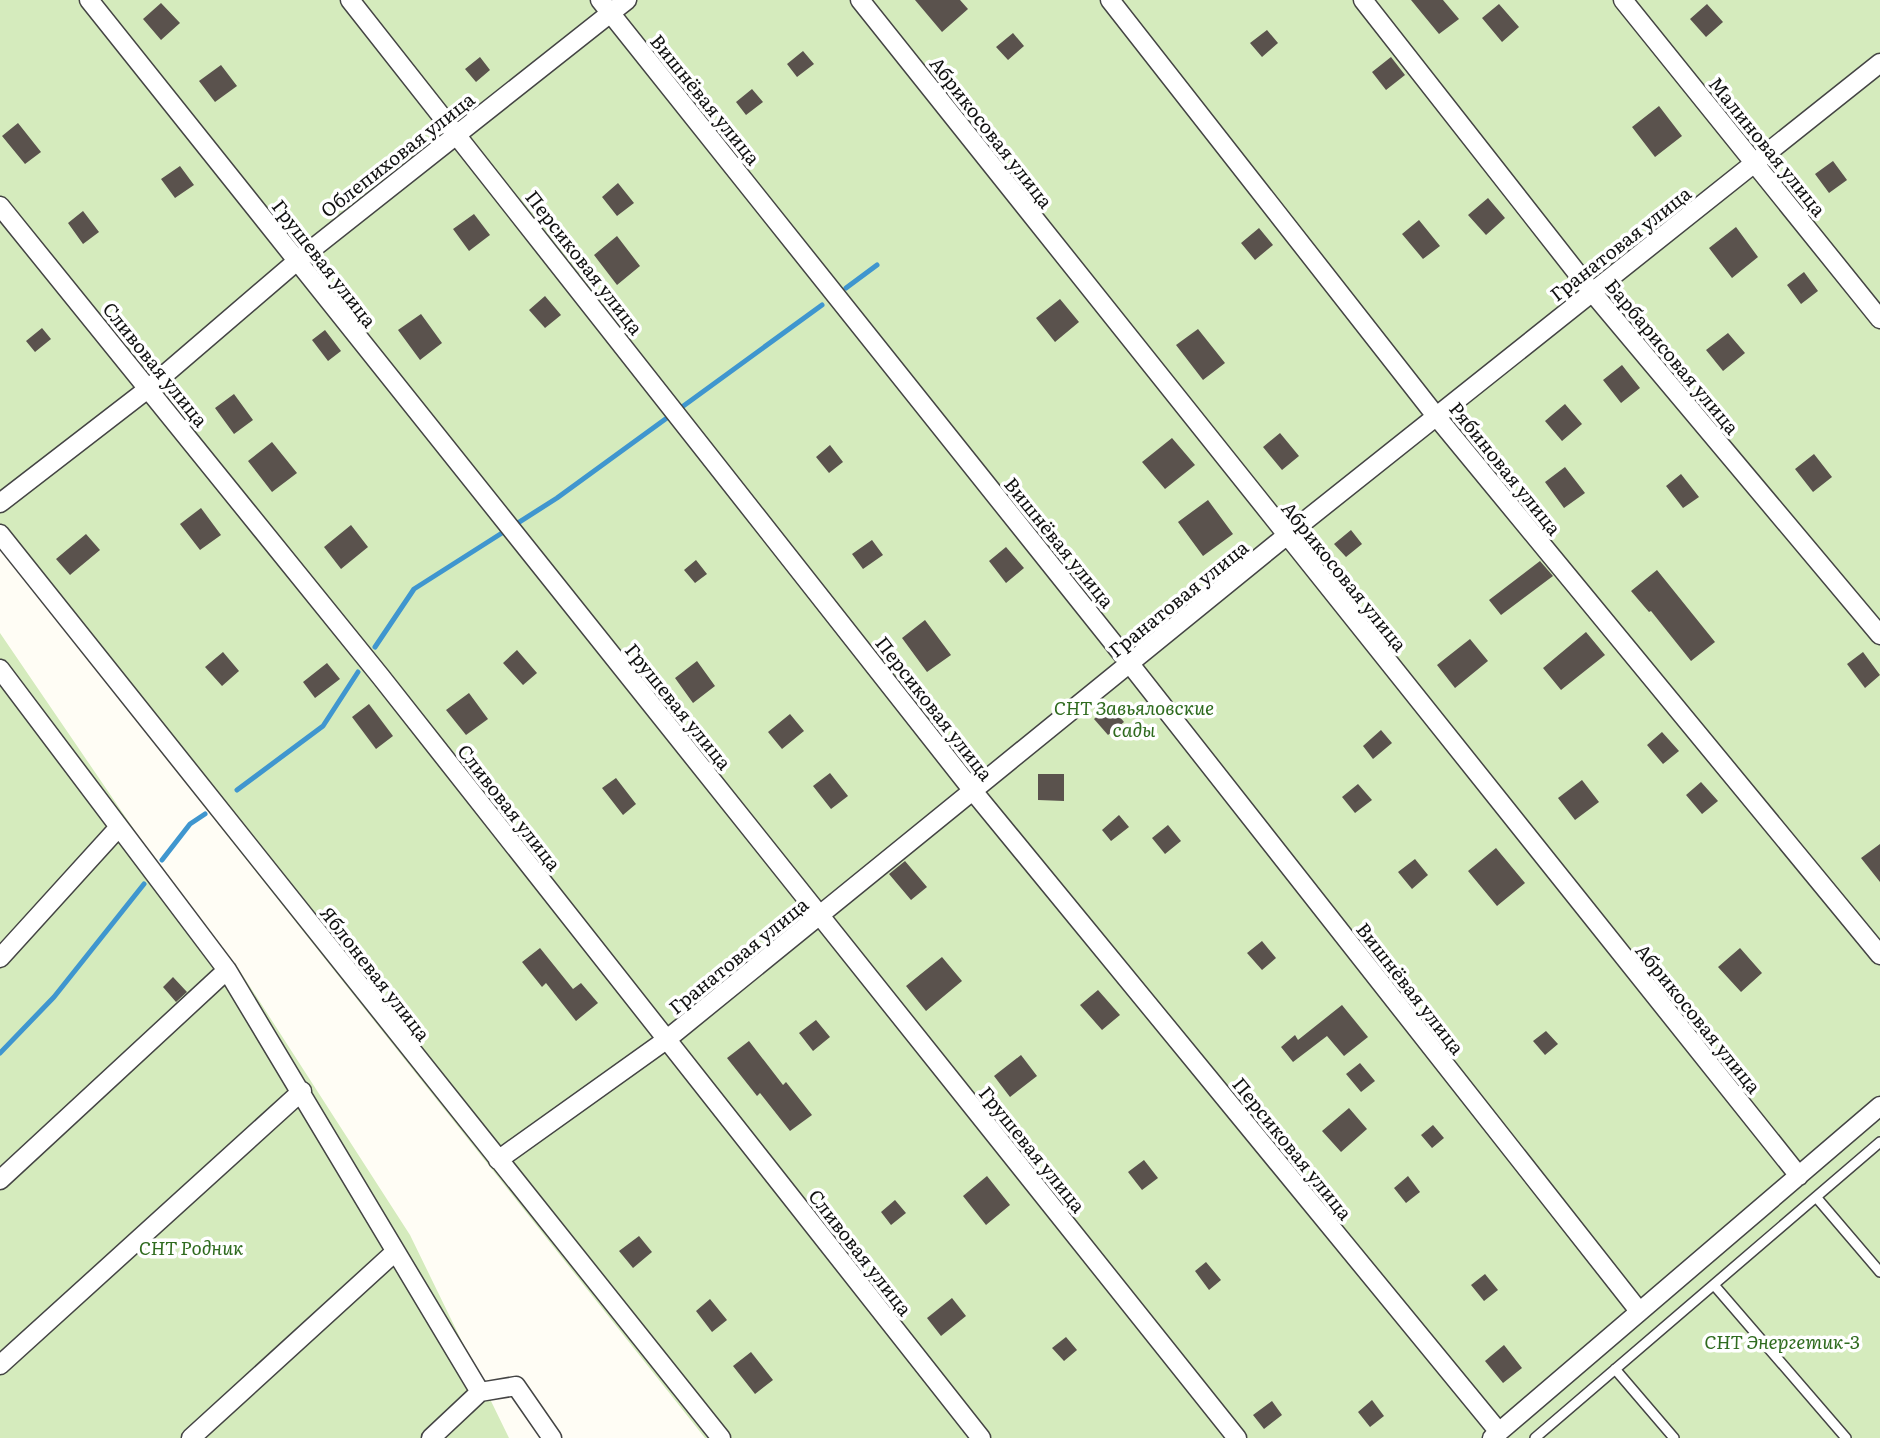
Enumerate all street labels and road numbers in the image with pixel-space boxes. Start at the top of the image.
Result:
street label: Вишнёвая улица [644,28,768,171]
street label: Абрикосовая улица [924,50,1061,214]
street label: Малиновая улица [1703,70,1834,222]
street label: Облепиховая улица [314,84,481,223]
street label: Гранатовая улица [1543,178,1697,307]
street label: Персиковая улица [520,184,651,341]
street label: Грушевая улица [266,193,384,334]
street label: Барбарисовая улица [1599,272,1747,440]
street label: Сливовая улица [97,295,216,433]
street label: Рябиновая улица [1443,395,1569,541]
street label: Вишнёвая улица [998,471,1122,614]
street label: Абрикосовая улица [1276,495,1415,658]
street label: Гранатовая улица [1102,532,1254,663]
street label: Персиковая улица [870,630,1001,787]
street label: Грушевая улица [619,637,739,776]
street label: Сливовая улица [452,738,569,877]
street label: Гранатовая улица [662,889,814,1020]
street label: Яблоневая улица [314,900,438,1047]
street label: Вишнёвая улица [1350,916,1472,1061]
street label: Абрикосовая улица [1630,937,1769,1100]
street label: Персиковая улица [1227,1071,1360,1226]
street label: Грушевая улица [973,1080,1093,1219]
street label: Сливовая улица [803,1183,920,1322]

